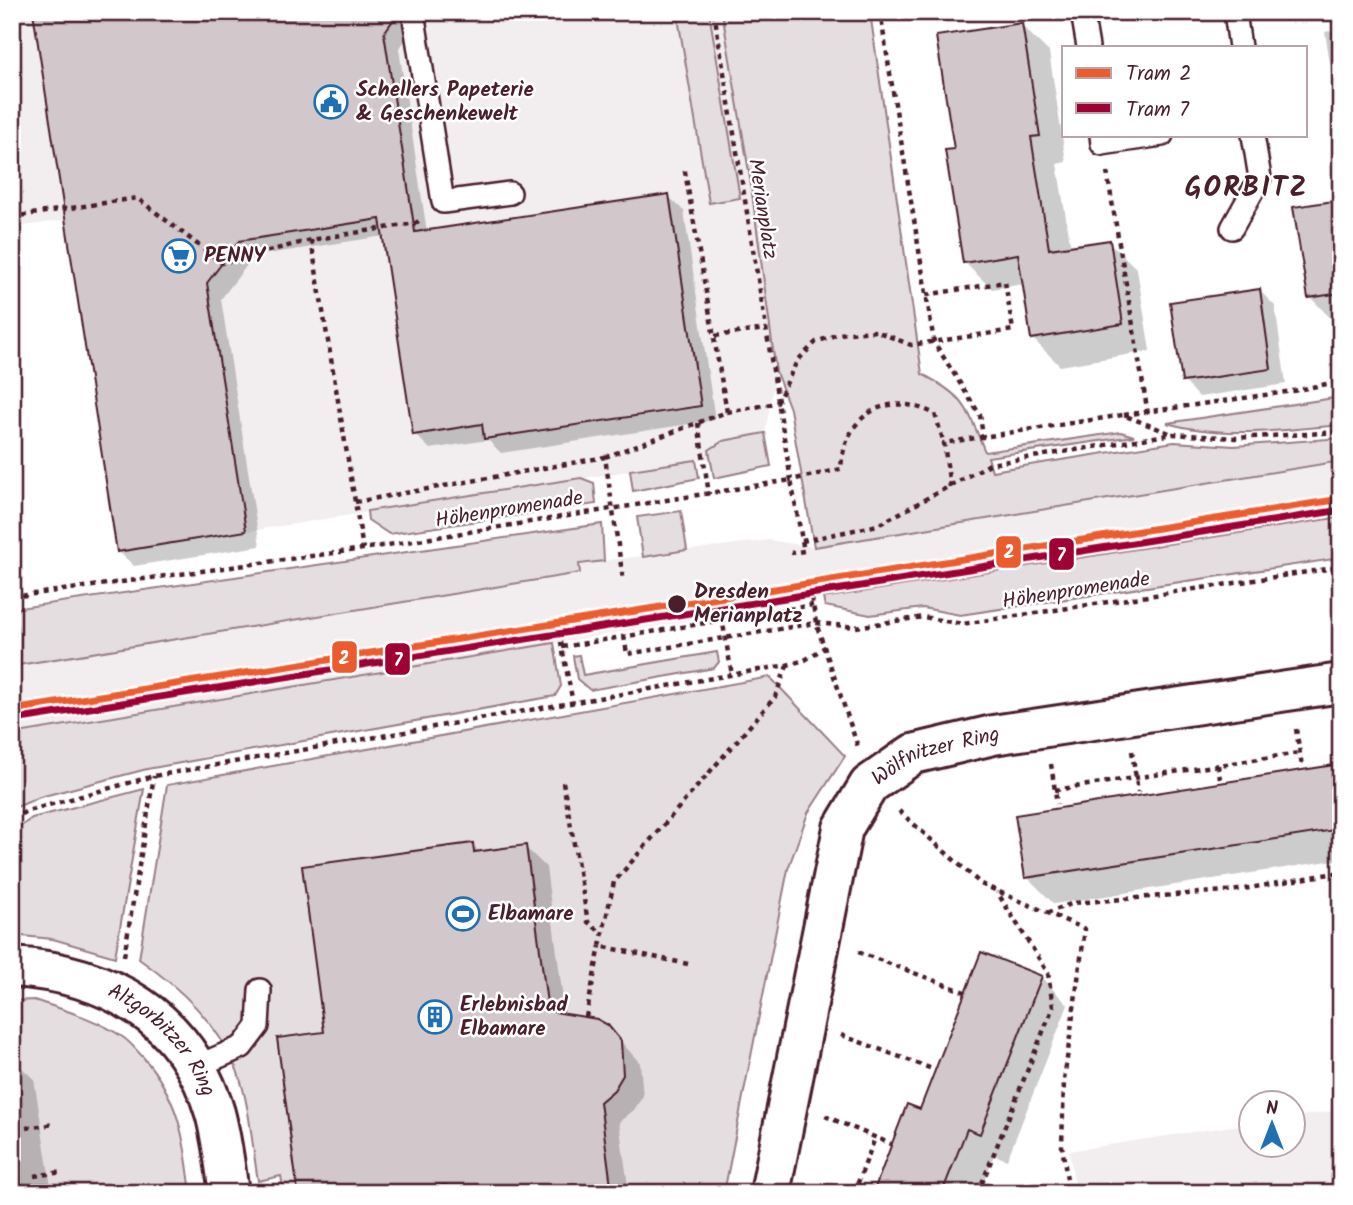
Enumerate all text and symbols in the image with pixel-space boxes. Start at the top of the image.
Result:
legend [1062,46,1308,136]
text: Tram 2 [1126,58,1191,91]
place label: Schellers Papeterie & Geschenkewelt [356,74,534,131]
public building icon: Schellers Papeterie & Geschenkewelt [312,83,350,121]
text: Tram 7 [1126,94,1190,127]
street label: Merianplatz [738,156,786,262]
district label: GORBITZ [1185,166,1309,211]
supermarket icon: PENNY [160,237,198,275]
place label: PENNY [204,240,267,273]
street label: Höhenpromenade [433,482,586,538]
line badge: 2 [995,535,1022,569]
line badge: 7 [1048,537,1075,571]
text: 2 [1003,538,1015,568]
text: 7 [1057,541,1067,571]
street label: Höhenpromenade [1000,563,1153,619]
place label: Dresden Merianplatz [694,576,803,633]
marker: Dresden Merianplatz [666,593,688,615]
line badge: 2 [331,640,358,674]
line badge: 7 [384,642,411,676]
text: 2 [338,644,350,674]
text: 7 [394,646,404,676]
street label: Wölfnitzer Ring [865,718,1002,795]
sports icon: Elbamare [444,895,482,933]
place label: Elbamare [488,898,574,931]
street label: Altgorbitzer Ring [102,975,224,1102]
place label: Erlebnisbad Elbamare [460,989,568,1046]
building icon: Erlebnisbad Elbamare [416,998,454,1036]
north arrow [1238,1090,1308,1160]
text: N [1266,1094,1278,1124]

